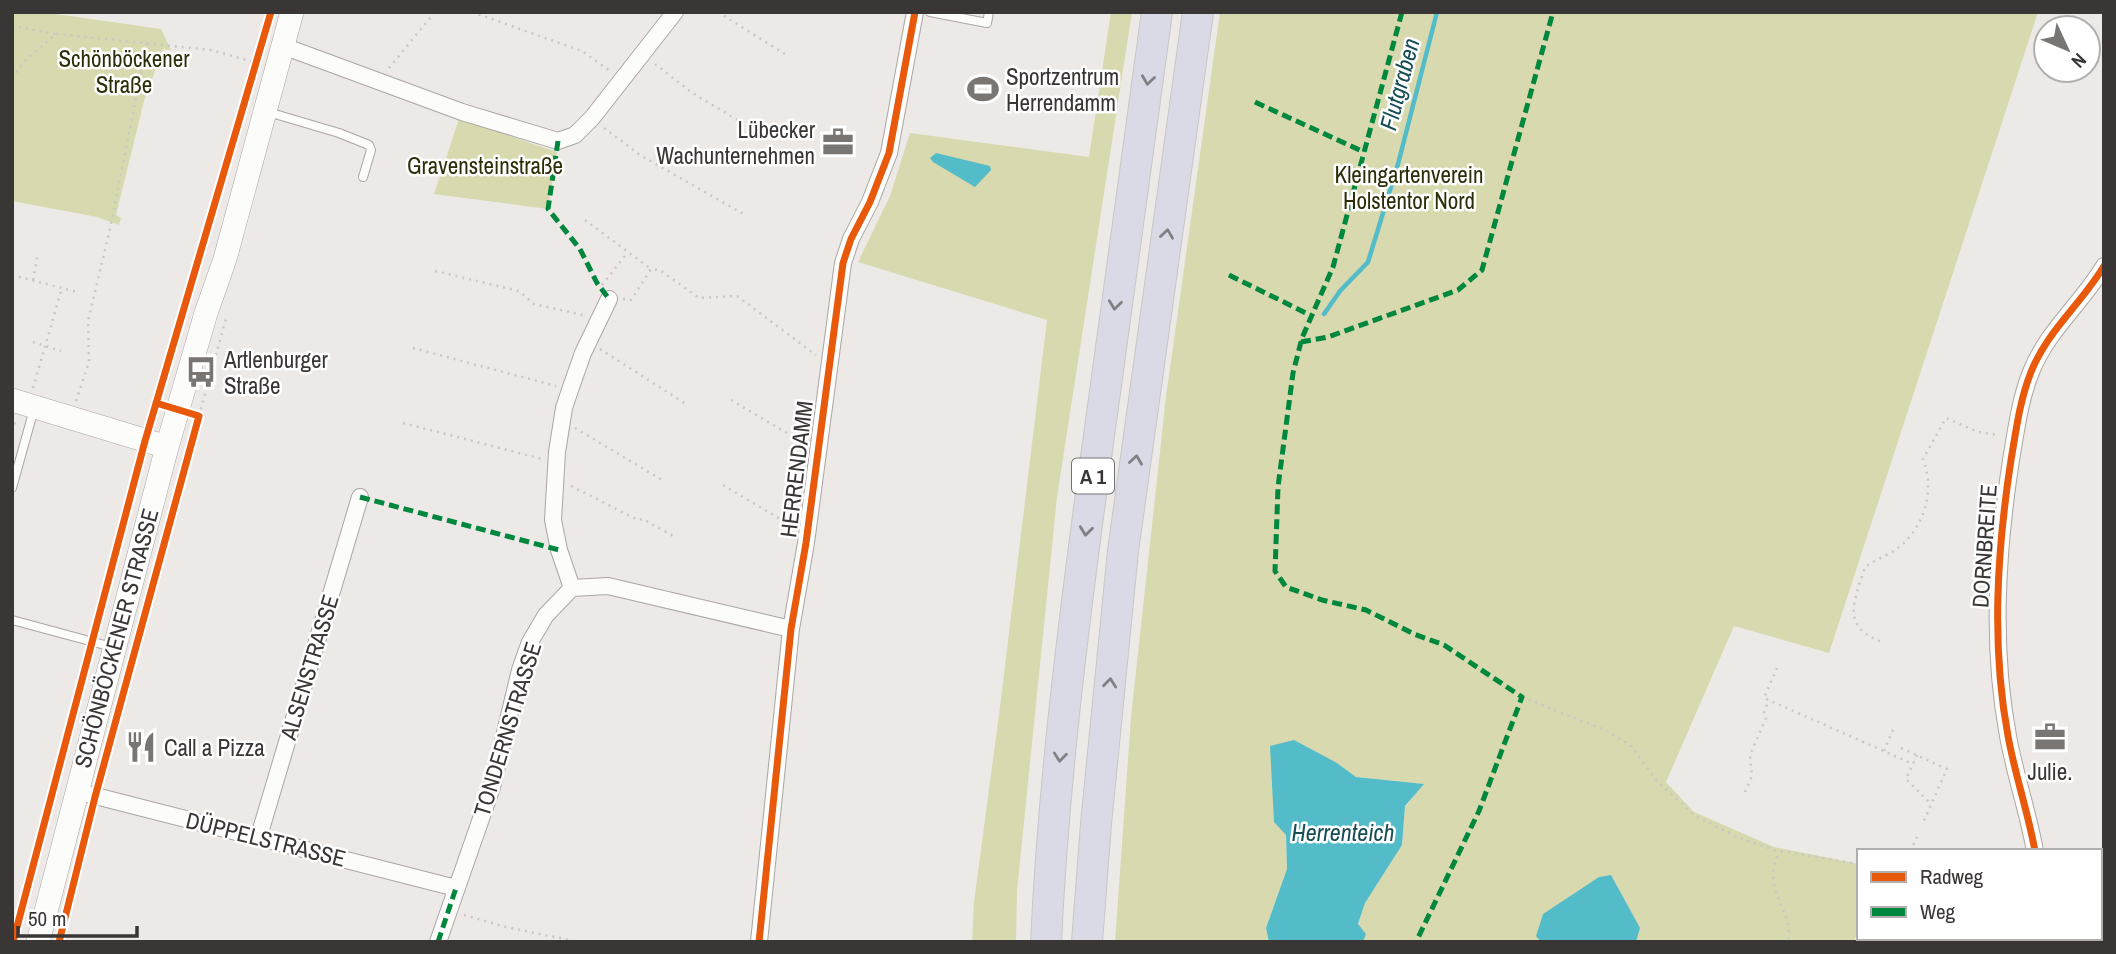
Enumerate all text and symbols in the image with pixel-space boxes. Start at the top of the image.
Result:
north arrow [2032,14,2102,84]
water label: Flutgraben [1371,34,1427,134]
park label: Schönböckener Straße [58,43,190,100]
text: N [2066,48,2092,74]
place label: Sportzentrum Herrendamm [1006,61,1119,118]
sports icon: Sportzentrum Herrendamm [966,72,1000,106]
one-way arrow [1140,74,1155,86]
place label: Lübecker Wachunternehmen [656,114,816,171]
office icon: Lübecker Wachunternehmen [821,125,855,159]
park label: Gravensteinstraße [407,150,563,181]
park label: Kleingartenverein Holstentor Nord [1335,159,1483,216]
one-way arrow [1160,228,1175,240]
one-way arrow [1108,299,1123,311]
place label: Artlenburger Straße [223,344,328,401]
bus stop icon: Artlenburger Straße [184,355,218,389]
street label: HERRENDAMM [772,399,820,539]
one-way arrow [1129,454,1144,465]
road number: A 1 [1072,458,1114,494]
street label: DORNBREITE [1964,483,2004,609]
street label: SCHÖNBÖCKENER STRASSE [66,505,166,771]
one-way arrow [1079,525,1094,536]
street label: ALSENSTRASSE [272,591,346,744]
street label: TONDERNSTRASSE [466,638,548,820]
one-way arrow [1102,677,1117,688]
office icon: Julie. [2033,720,2067,754]
restaurant icon: Call a Pizza [124,730,158,764]
place label: Call a Pizza [164,732,265,763]
one-way arrow [1053,751,1068,762]
place label: Julie. [2027,756,2073,787]
street label: DÜPPELSTRASSE [183,804,349,874]
water label: Herrenteich [1292,816,1394,848]
legend [1857,849,2102,940]
text: Radweg [1920,862,1984,891]
scale bar [18,894,136,938]
text: Weg [1920,897,1956,926]
text: 50 m [28,904,66,933]

